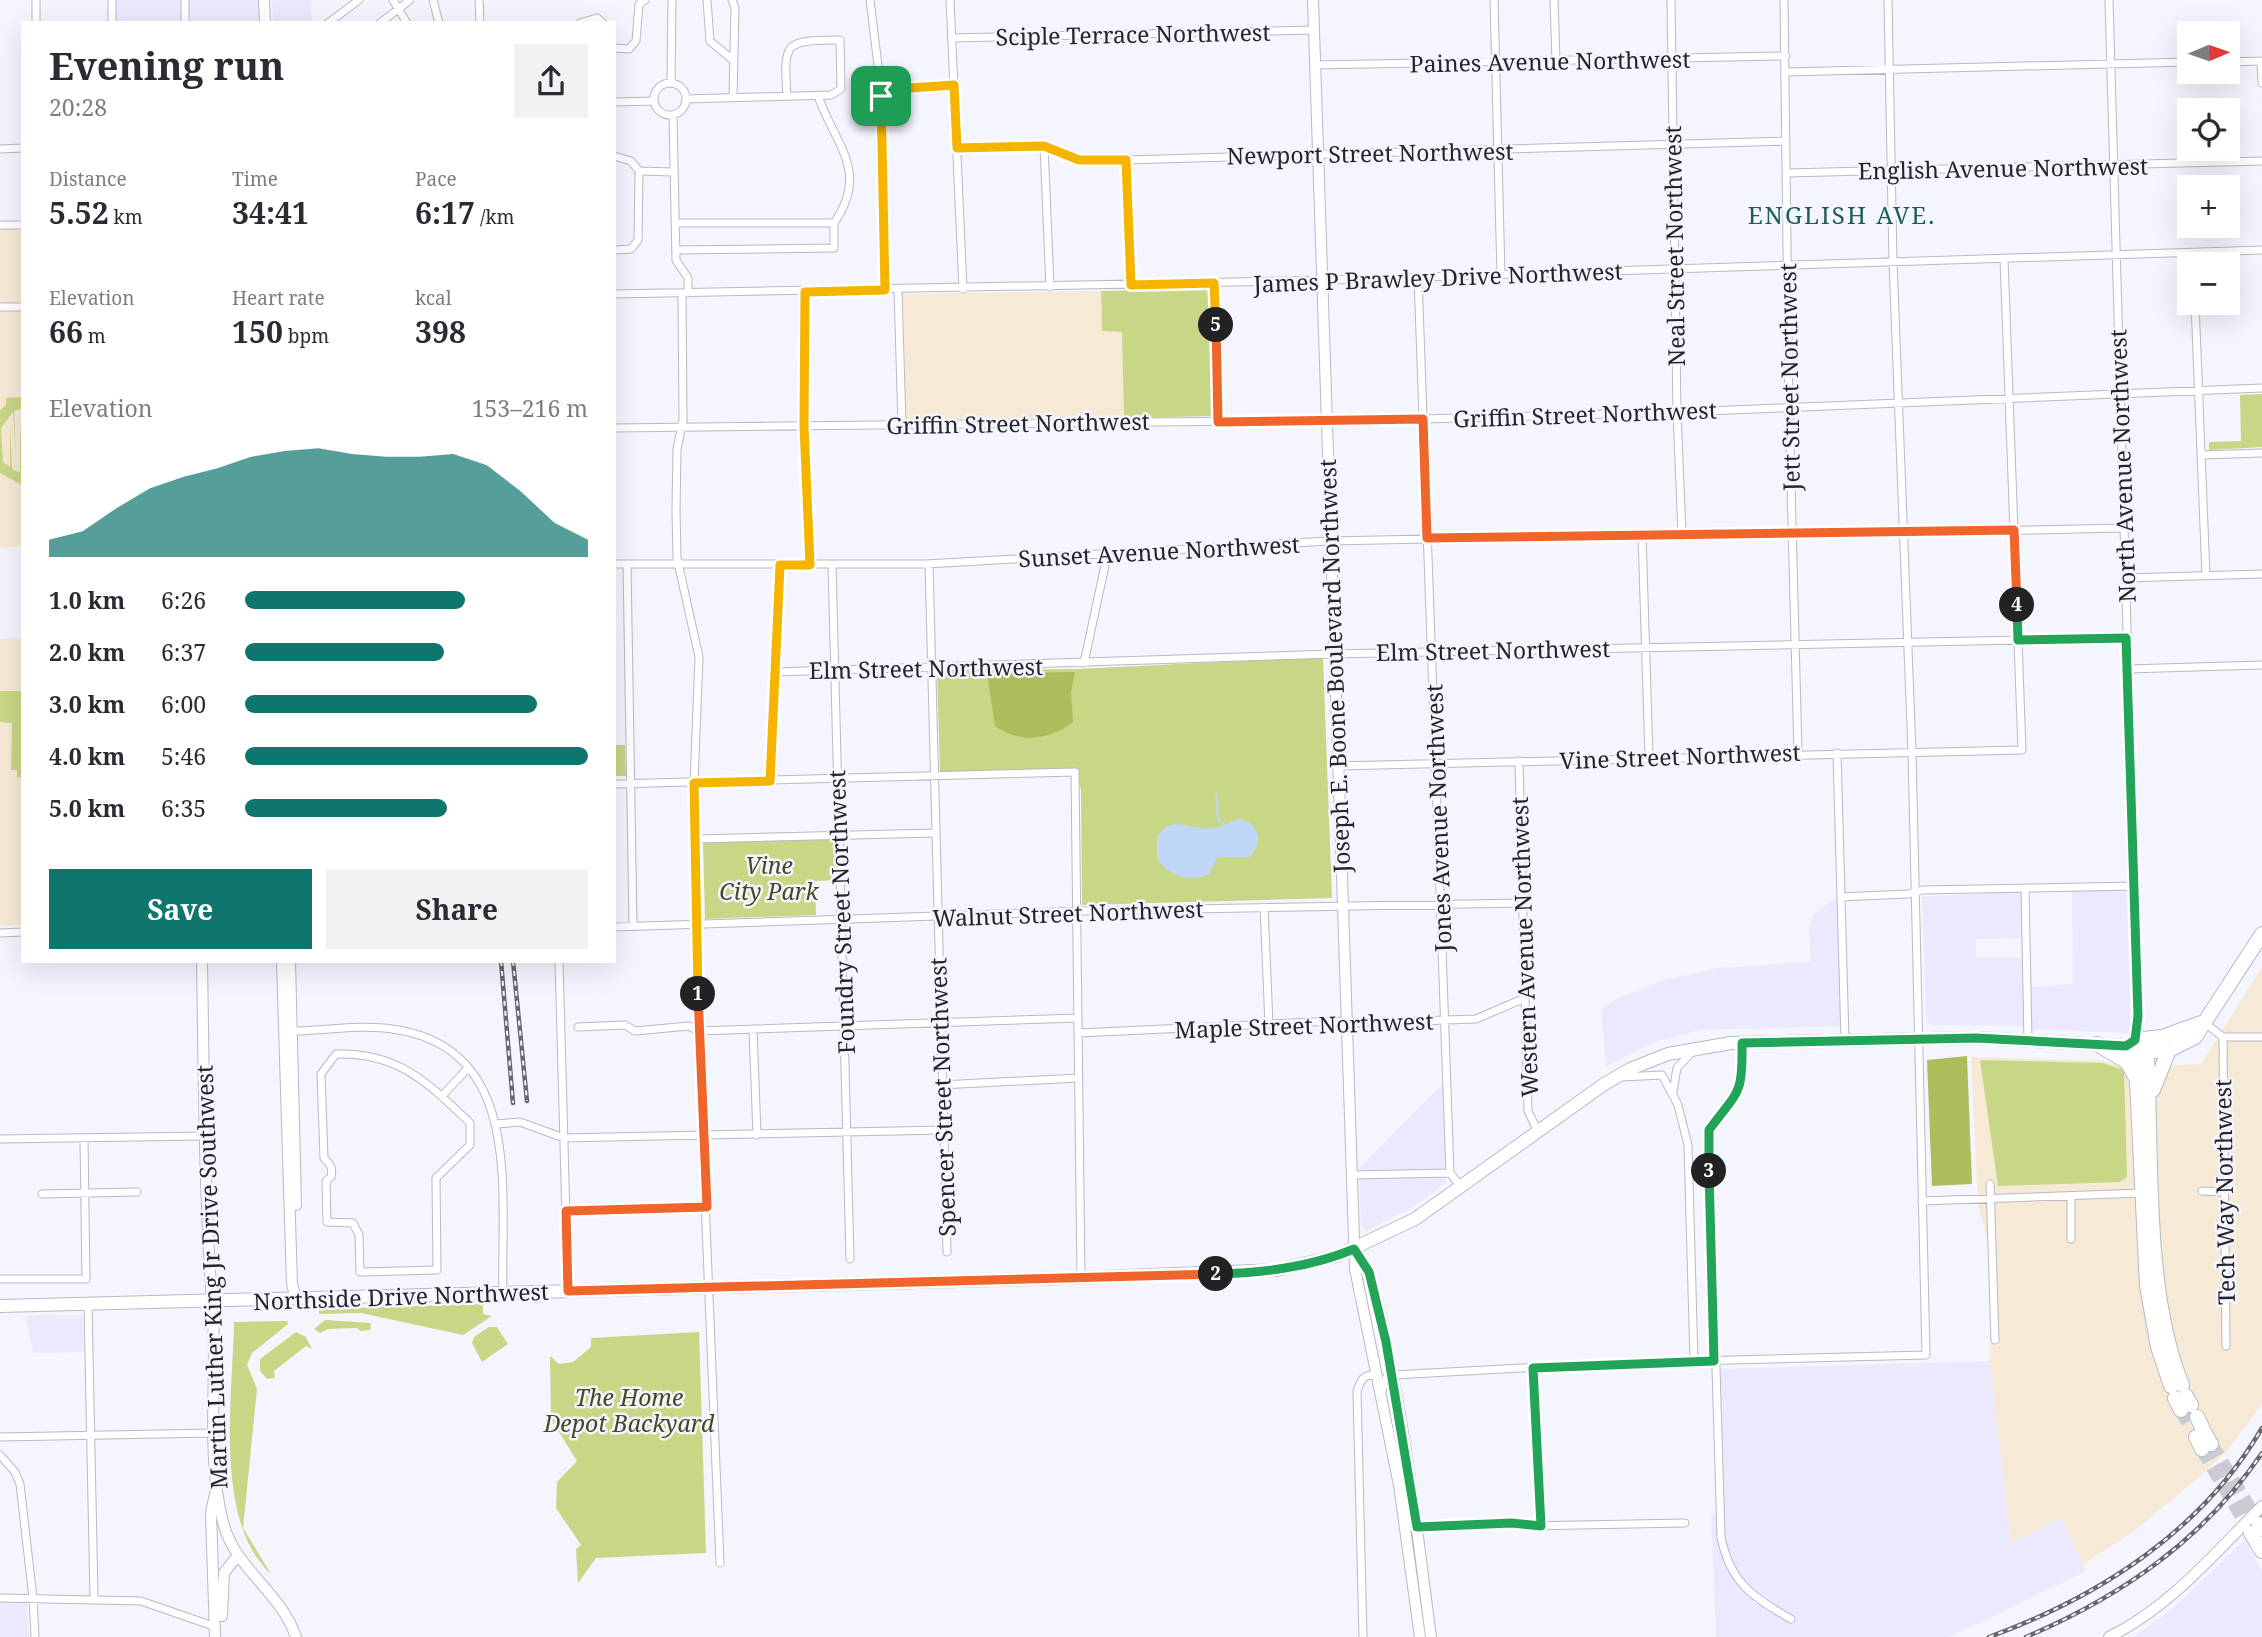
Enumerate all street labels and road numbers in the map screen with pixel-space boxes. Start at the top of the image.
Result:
street label: Sciple Terrace Northwest [995,16,1271,52]
street label: Paines Avenue Northwest [1409,43,1691,79]
street label: Neal Street Northwest [1656,125,1692,367]
street label: Newport Street Northwest [1226,134,1514,172]
street label: English Avenue Northwest [1858,149,2148,187]
street label: James P Brawley Drive Northwest [1252,255,1623,299]
street label: Jett Street Northwest [1771,263,1807,492]
street label: North Avenue Northwest [2101,329,2143,603]
street label: Griffin Street Northwest [1453,393,1717,435]
street label: Griffin Street Northwest [886,405,1150,441]
street label: Joseph E. Boone Boulevard Northwest [1311,458,1357,875]
street label: Sunset Avenue Northwest [1017,528,1301,574]
street label: Elm Street Northwest [1376,632,1610,668]
street label: Elm Street Northwest [809,650,1043,686]
street label: Jones Avenue Northwest [1417,683,1459,954]
street label: Vine Street Northwest [1559,736,1801,776]
street label: Foundry Street Northwest [820,769,862,1055]
street label: Western Avenue Northwest [1503,796,1545,1098]
street label: Walnut Street Northwest [932,892,1204,934]
street label: Spencer Street Northwest [921,957,963,1237]
street label: Maple Street Northwest [1174,1004,1434,1046]
street label: Martin Luther King Jr Drive Southwest [188,1064,234,1490]
street label: Tech Way Northwest [2206,1079,2242,1305]
street label: Northside Drive Northwest [253,1275,549,1317]

